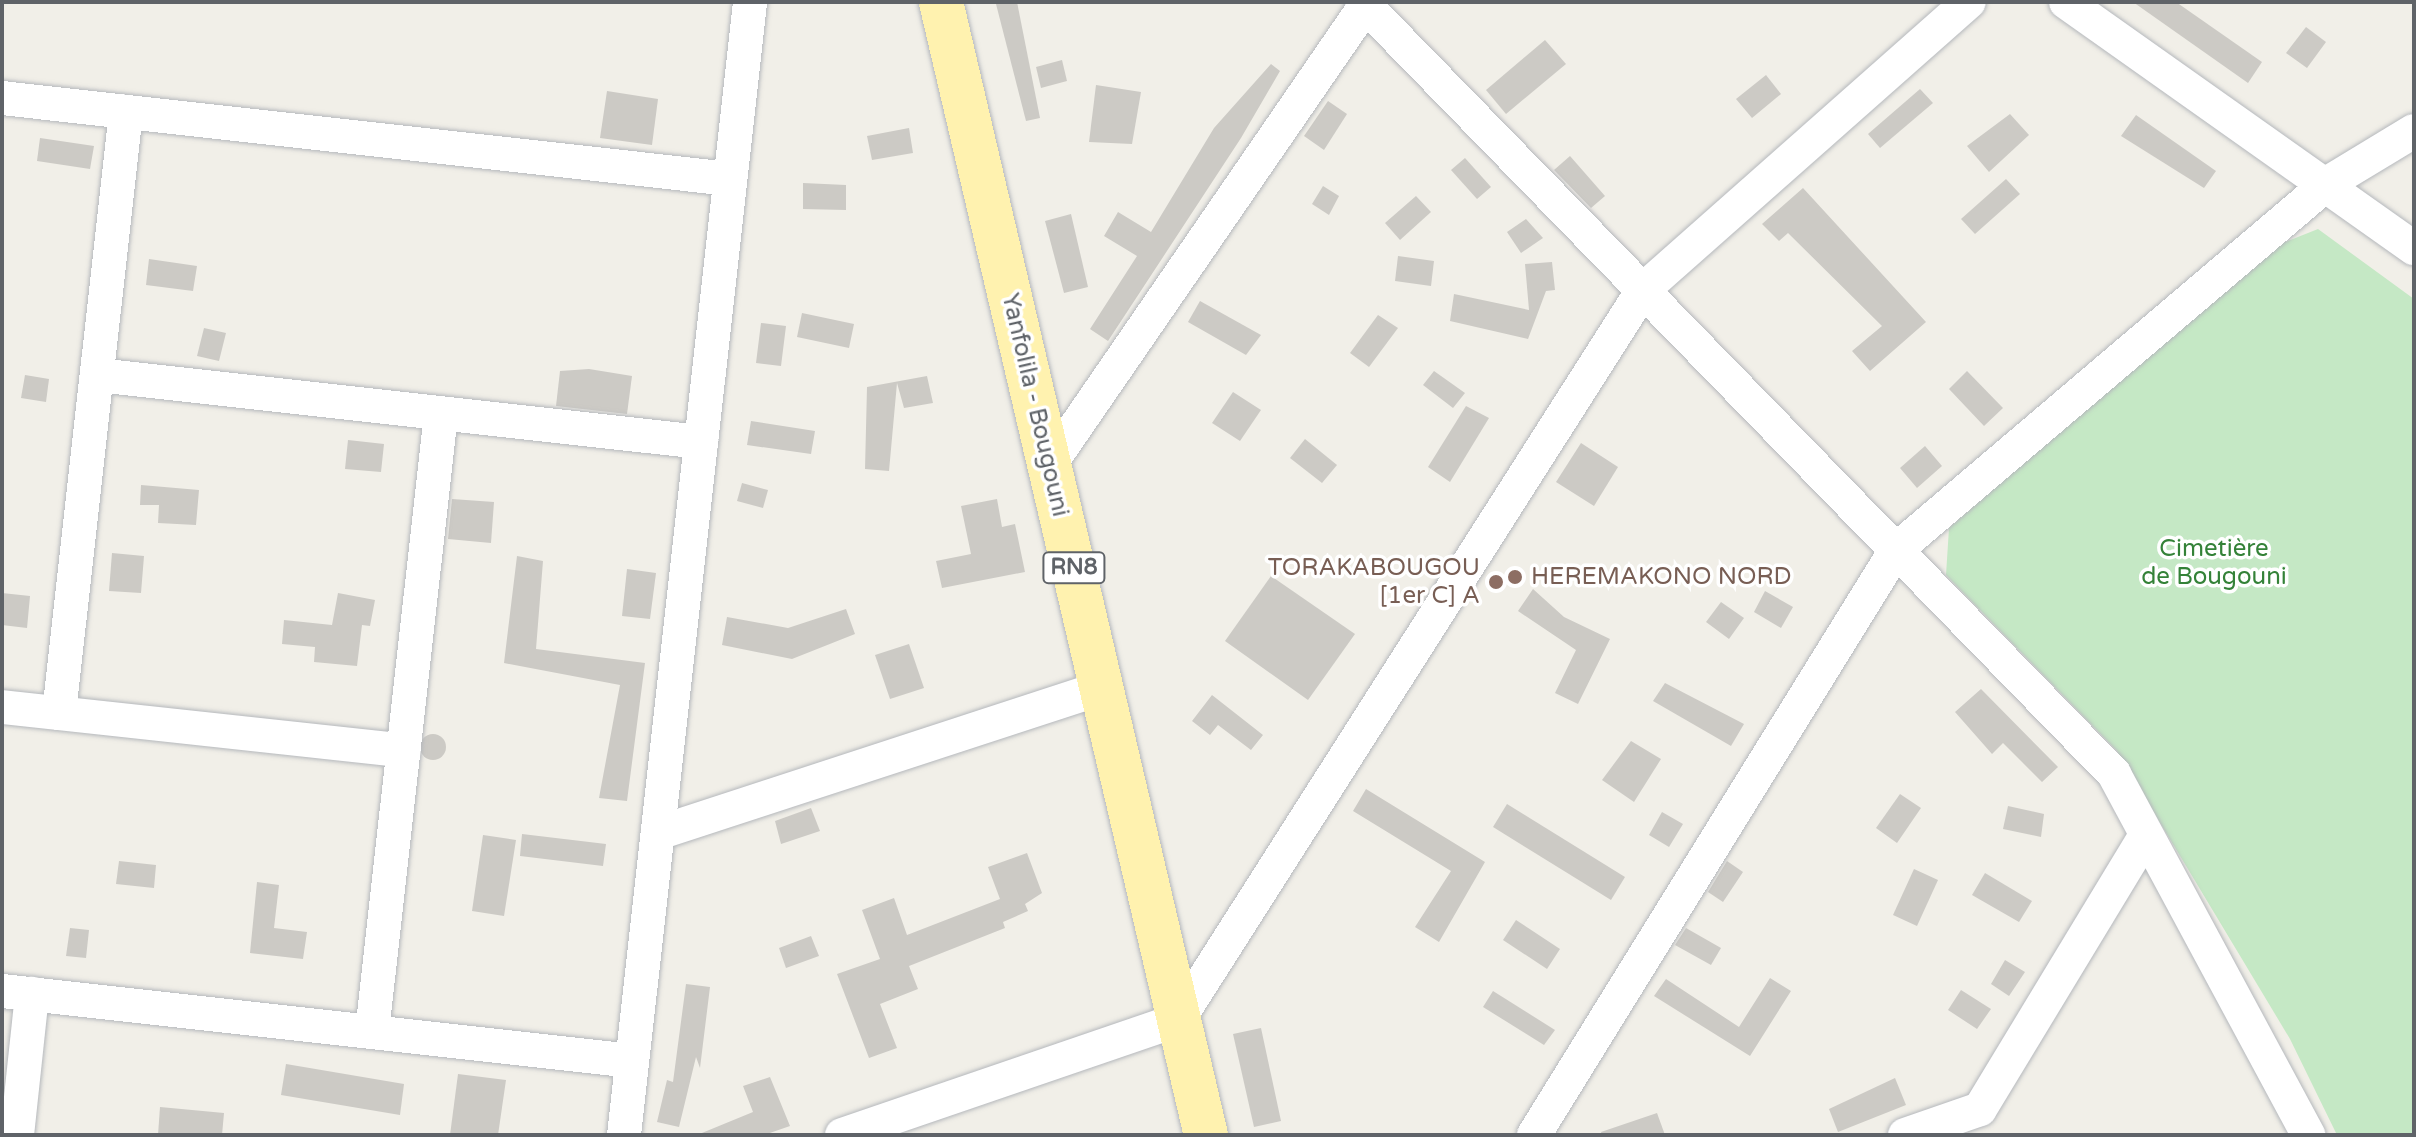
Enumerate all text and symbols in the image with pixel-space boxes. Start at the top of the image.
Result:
street label: Yanfolila - Bougouni [995,290,1075,520]
park label: Cimetière de Bougouni [2141,535,2287,591]
road number: RN8 [1042,550,1106,586]
place label: TORAKABOUGOU [1er C] A [1268,554,1480,610]
place label: HEREMAKONO NORD [1531,563,1792,591]
marker: HEREMAKONO NORD [1506,568,1524,586]
marker: TORAKABOUGOU [1er C] A [1487,573,1505,591]

